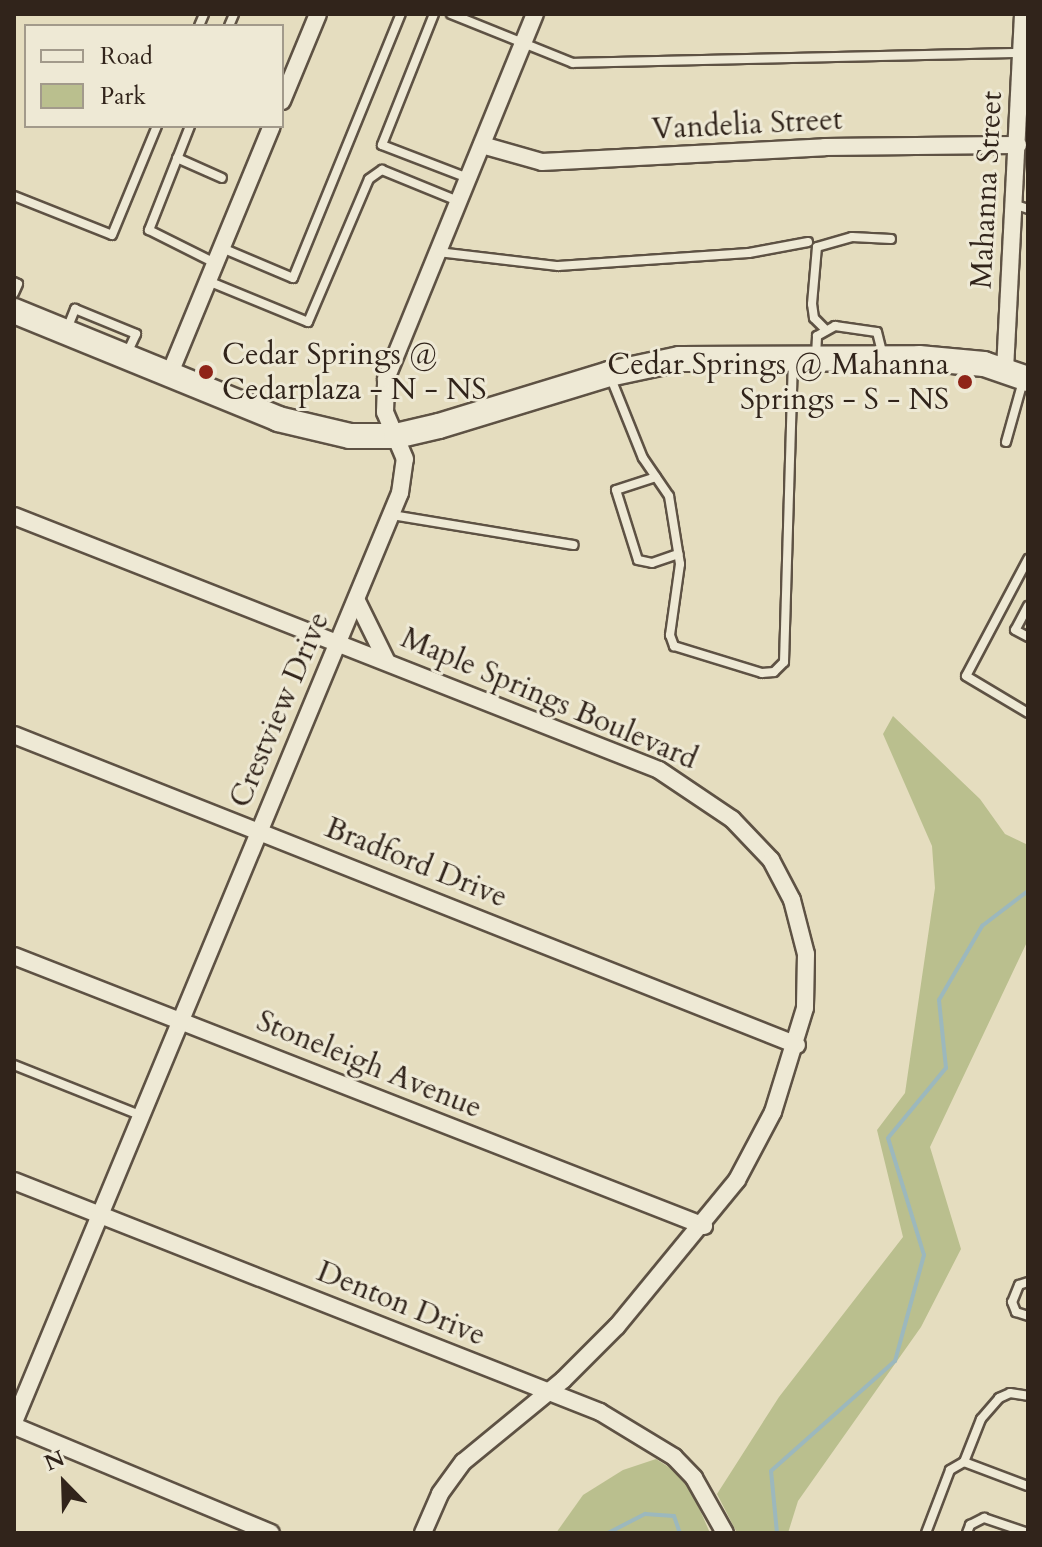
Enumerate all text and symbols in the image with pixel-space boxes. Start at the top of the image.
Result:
legend [24,24,284,128]
text: Road [100,40,153,73]
text: Park [100,80,146,113]
street label: Mahanna Street [964,90,1010,290]
street label: Vandelia Street [651,102,843,148]
place label: Cedar Springs @ Cedarplaza - N - NS [222,337,487,408]
place label: Cedar Springs @ Mahanna Springs - S - NS [607,347,949,418]
marker: Cedar Springs @ Cedarplaza - N - NS [197,363,215,381]
marker: Cedar Springs @ Mahanna Springs - S - NS [956,373,974,391]
street label: Crestview Drive [223,607,337,813]
street label: Maple Springs Boulevard [396,620,702,778]
street label: Bradford Drive [320,810,512,916]
street label: Stoneleigh Avenue [251,1003,487,1127]
street label: Denton Drive [312,1254,490,1354]
north arrow [24,1443,104,1523]
text: N [40,1443,69,1478]

